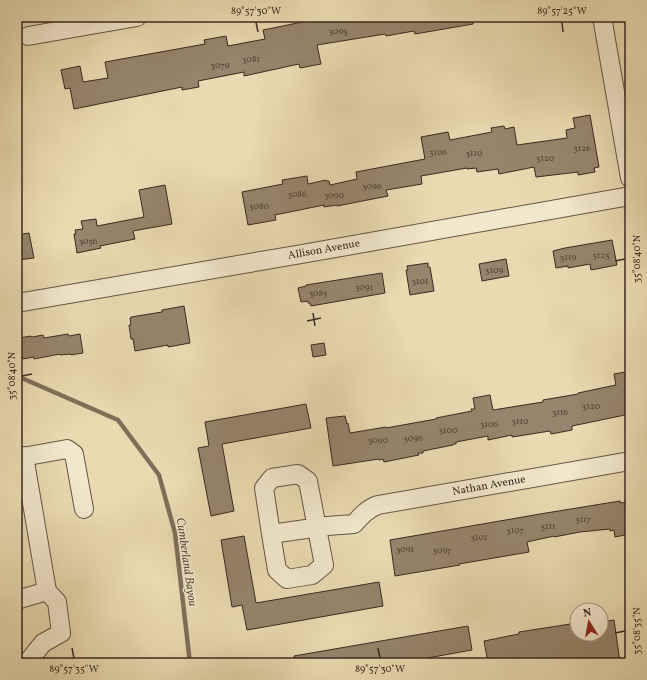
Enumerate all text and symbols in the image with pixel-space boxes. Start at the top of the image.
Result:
text: 89°57'30"W [231,4,281,18]
text: 89°57'25"W [537,4,587,18]
house number: 3093 [328,25,348,38]
house number: 3081 [242,53,260,66]
house number: 3079 [211,59,230,72]
house number: 3126 [573,142,591,155]
house number: 3106 [429,146,448,159]
house number: 3110 [465,147,483,160]
house number: 3120 [536,152,555,165]
house number: 3096 [362,180,382,193]
house number: 3086 [288,188,307,201]
house number: 3090 [324,189,345,202]
house number: 3080 [249,200,270,213]
text: 35°08'40"N [630,234,644,283]
house number: 3056 [79,235,98,248]
street label: Allison Avenue [287,236,361,264]
house number: 3125 [592,249,610,262]
house number: 3119 [560,251,576,264]
house number: 3109 [485,264,503,277]
house number: 3101 [411,275,429,288]
house number: 3091 [355,281,373,294]
house number: 3085 [309,287,327,300]
text: 35°08'40"N [5,351,19,400]
house number: 3120 [582,400,601,413]
house number: 3116 [552,406,569,419]
house number: 3110 [511,415,529,428]
house number: 3106 [480,418,499,431]
house number: 3100 [438,424,458,437]
house number: 3096 [403,432,423,445]
house number: 3090 [368,434,389,447]
street label: Nathan Avenue [451,472,527,500]
house number: 3117 [575,513,591,526]
water label: Cumberland Bayou [172,516,200,608]
house number: 3111 [540,520,556,533]
house number: 3107 [506,524,524,537]
house number: 3101 [470,531,488,544]
house number: 3091 [396,543,414,556]
house number: 3097 [433,544,451,557]
north arrow [569,602,609,642]
text: N [582,606,593,622]
text: 35°08'35"N [630,607,644,655]
text: 89°57'35"W [49,662,99,676]
text: 89°57'30"W [355,662,405,676]

